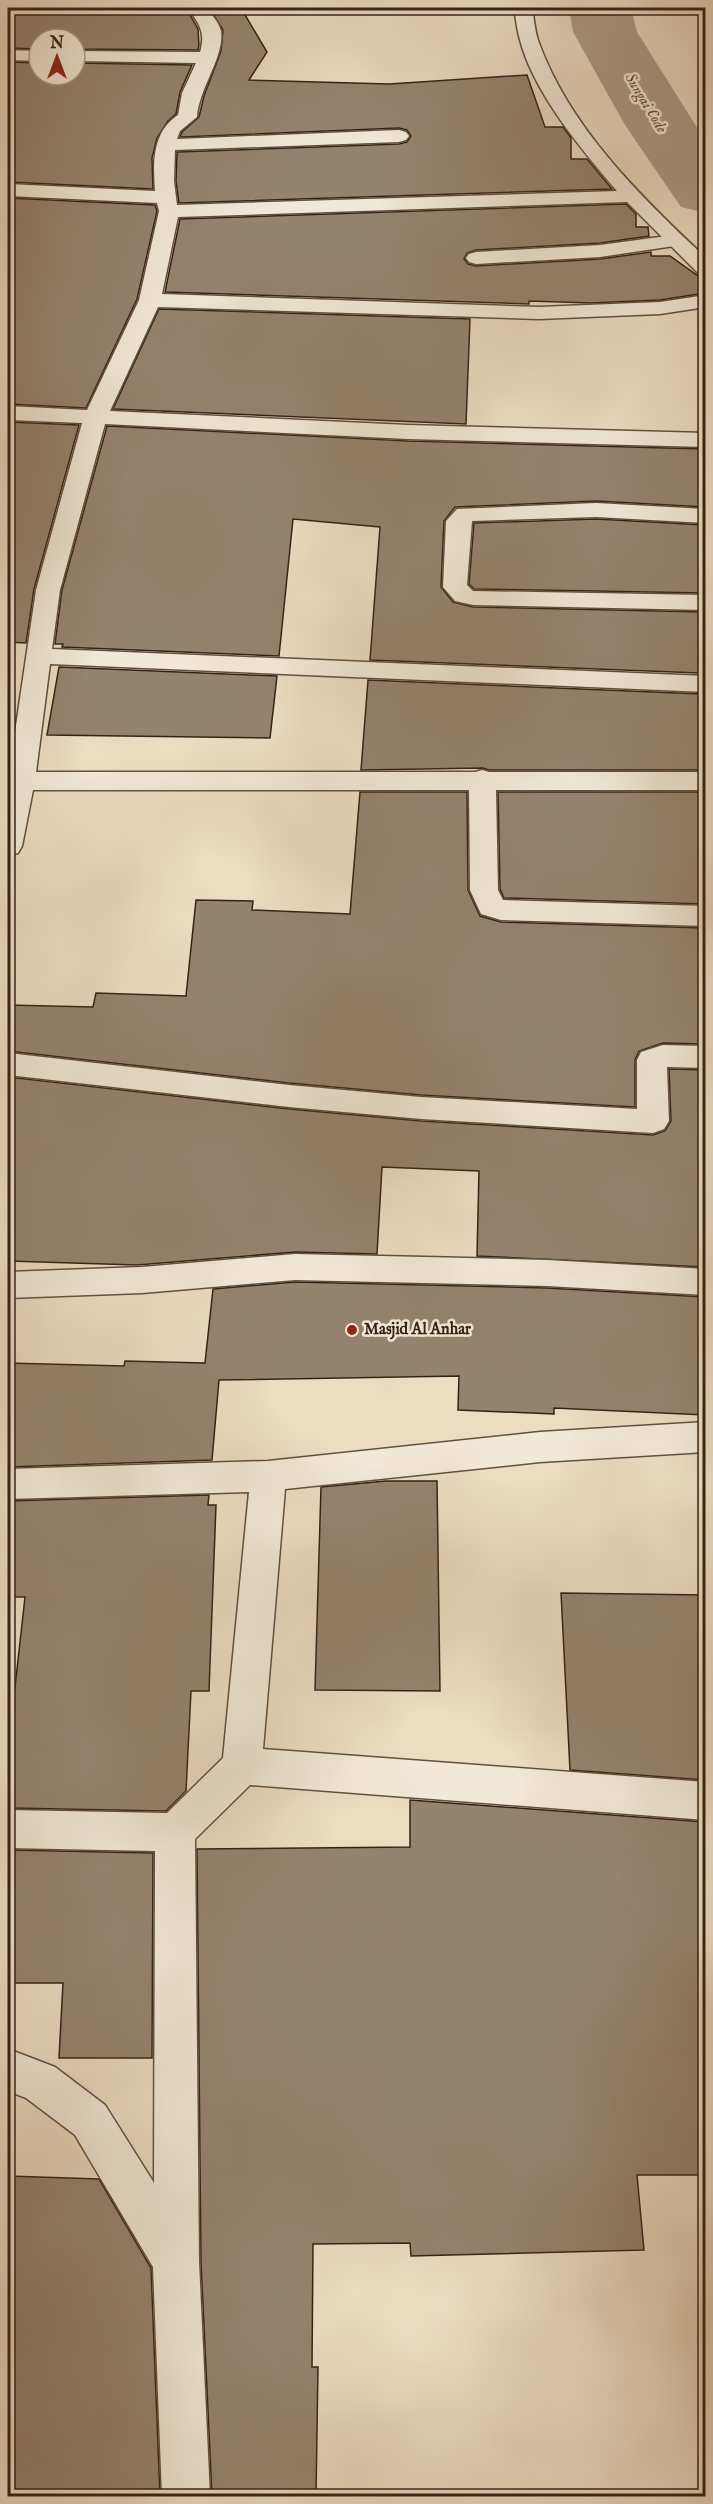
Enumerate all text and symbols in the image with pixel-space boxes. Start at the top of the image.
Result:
north arrow [27,27,87,87]
text: N [49,34,64,54]
water label: Sungai Code [620,70,671,137]
place label: Masjid Al Anhar [364,1320,471,1340]
marker: Masjid Al Anhar [345,1323,359,1337]

